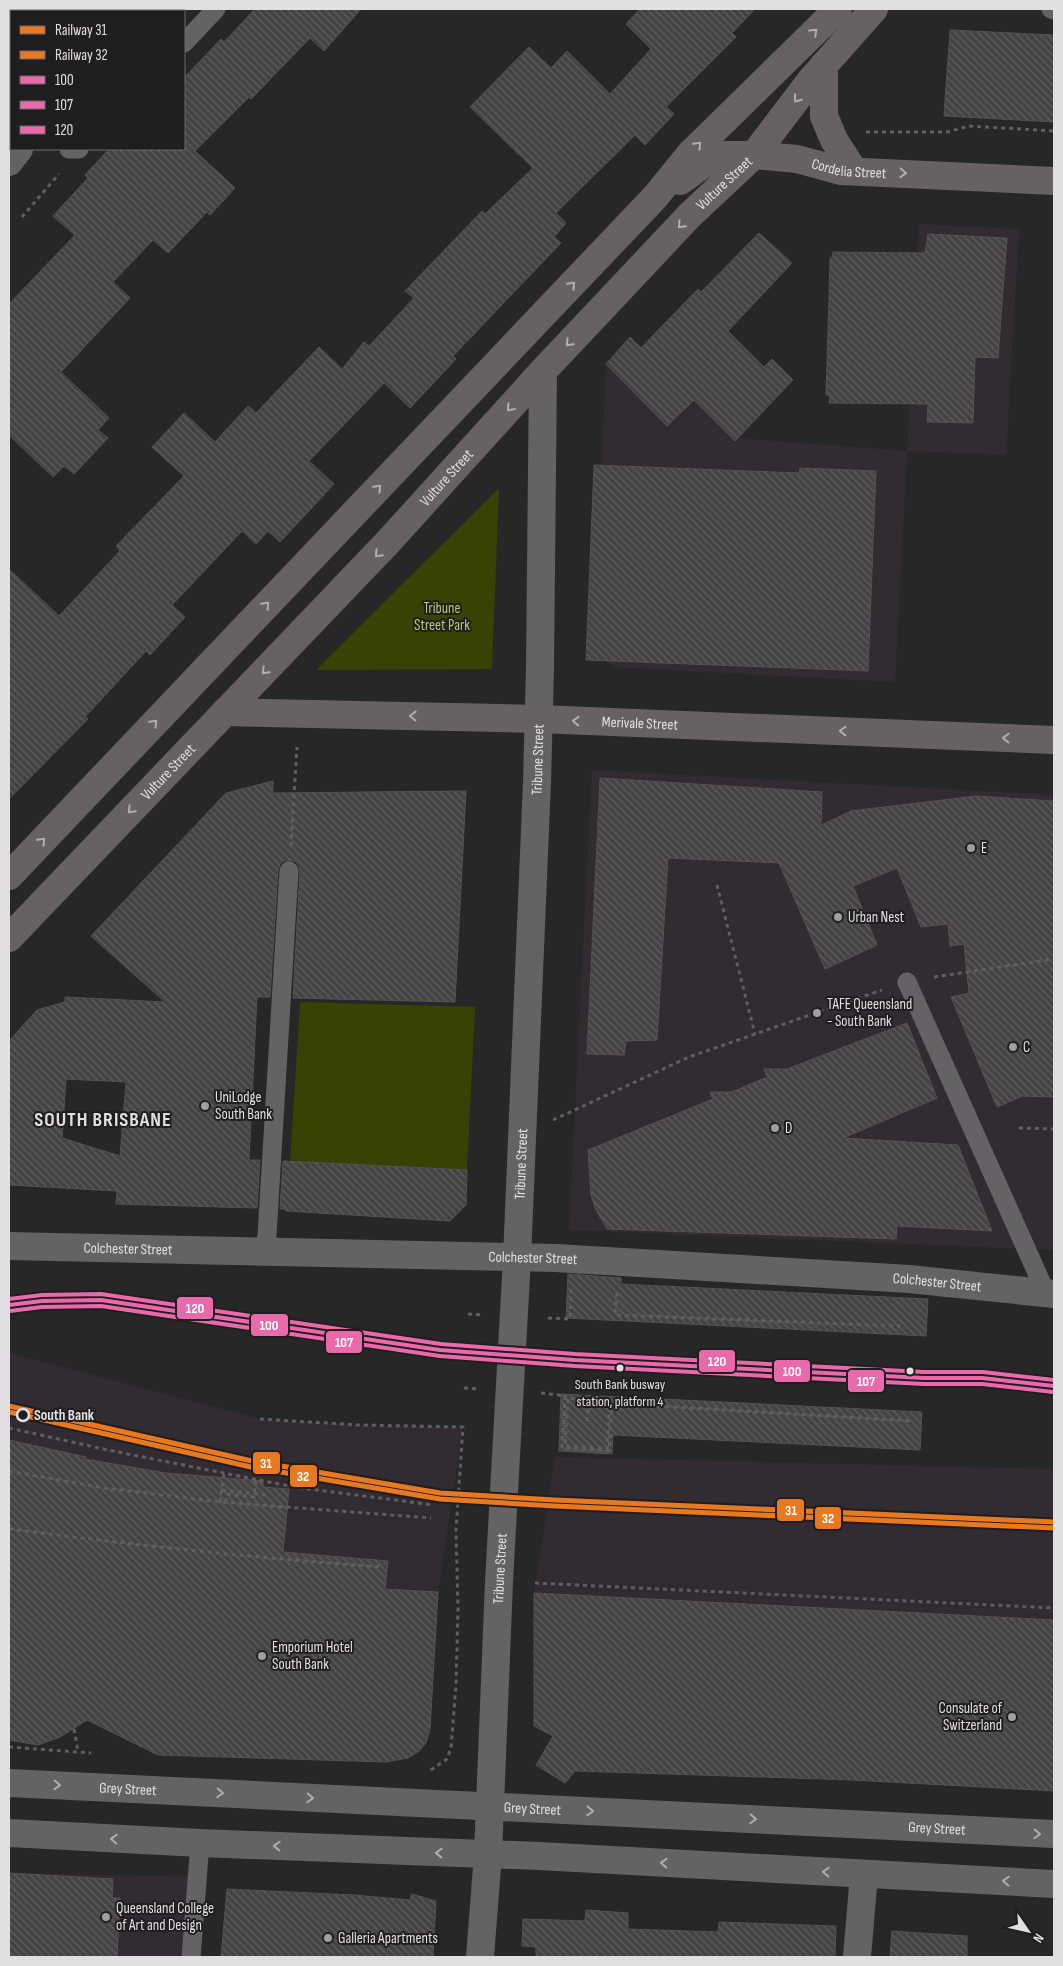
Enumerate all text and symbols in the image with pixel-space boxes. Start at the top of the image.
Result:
legend [10,10,185,150]
text: Railway 31 [55,21,107,40]
one-way arrow [809,29,818,38]
text: Railway 32 [55,46,108,65]
text: 100 [55,71,74,90]
one-way arrow [794,93,803,103]
text: 107 [55,96,73,115]
text: 120 [55,121,73,140]
one-way arrow [692,142,701,151]
street label: Vulture Street [692,152,757,214]
street label: Cordelia Street [810,154,887,183]
one-way arrow [899,168,907,179]
one-way arrow [678,219,687,228]
one-way arrow [566,282,575,291]
one-way arrow [566,337,575,346]
one-way arrow [507,402,516,411]
street label: Vulture Street [416,445,477,510]
one-way arrow [372,484,381,493]
one-way arrow [374,548,383,557]
park label: Tribune Street Park [414,599,470,635]
one-way arrow [260,602,269,611]
one-way arrow [262,665,271,674]
one-way arrow [409,711,417,722]
street label: Merivale Street [601,712,679,734]
one-way arrow [572,715,580,726]
one-way arrow [148,720,157,729]
street label: Tribune Street [527,723,548,795]
one-way arrow [839,726,847,737]
one-way arrow [1001,733,1009,743]
street label: Vulture Street [137,739,200,804]
one-way arrow [128,805,137,814]
one-way arrow [36,837,45,846]
place label: E [981,839,987,858]
marker: E [965,842,977,854]
place label: Urban Nest [848,908,905,927]
marker: Urban Nest [832,911,844,923]
place label: TAFE Queensland - South Bank [827,995,912,1031]
marker: TAFE Queensland - South Bank [811,1007,823,1019]
place label: C [1023,1038,1030,1057]
marker: C [1007,1041,1019,1053]
place label: UniLodge South Bank [215,1088,272,1124]
marker: UniLodge South Bank [199,1100,211,1112]
district label: SOUTH BRISBANE [34,1108,172,1132]
place label: D [785,1119,792,1138]
marker: D [769,1122,781,1134]
street label: Tribune Street [510,1128,532,1200]
street label: Colchester Street [83,1238,173,1259]
street label: Colchester Street [488,1247,578,1269]
street label: Colchester Street [892,1269,983,1296]
line badge: 120 [176,1296,214,1320]
text: 120 [186,1300,205,1317]
line badge: 100 [250,1313,289,1337]
text: 100 [260,1317,279,1334]
line badge: 107 [325,1330,363,1354]
text: 107 [335,1334,354,1351]
line badge: 120 [698,1349,736,1373]
text: 120 [708,1353,727,1370]
line badge: 100 [773,1359,811,1383]
marker: South Bank busway station, platform 4 [615,1363,625,1373]
text: 100 [783,1363,802,1380]
unlabelled marker [905,1366,915,1376]
line badge: 107 [847,1369,885,1393]
text: 107 [857,1373,876,1390]
place label: South Bank busway station, platform 4 [575,1376,666,1410]
place label: South Bank [34,1406,95,1425]
marker: South Bank [16,1408,30,1422]
line badge: 31 [252,1451,281,1475]
text: 31 [260,1455,272,1472]
line badge: 32 [289,1464,318,1488]
text: 32 [297,1468,309,1485]
line badge: 31 [776,1498,805,1522]
text: 31 [785,1502,797,1519]
line badge: 32 [814,1506,842,1530]
text: 32 [822,1510,834,1527]
street label: Tribune Street [489,1532,511,1604]
place label: Emporium Hotel South Bank [272,1638,353,1674]
marker: Emporium Hotel South Bank [256,1650,268,1662]
place label: Consulate of Switzerland [939,1699,1003,1735]
marker: Consulate of Switzerland [1006,1711,1018,1723]
street label: Grey Street [99,1778,157,1800]
one-way arrow [54,1780,62,1791]
one-way arrow [216,1788,224,1799]
one-way arrow [306,1792,314,1803]
street label: Grey Street [503,1798,562,1819]
one-way arrow [587,1805,595,1816]
one-way arrow [749,1813,757,1824]
street label: Grey Street [908,1817,966,1839]
one-way arrow [1033,1828,1041,1839]
one-way arrow [110,1833,118,1844]
one-way arrow [273,1841,281,1852]
one-way arrow [435,1847,443,1858]
one-way arrow [659,1858,667,1869]
one-way arrow [822,1867,830,1878]
one-way arrow [1001,1876,1009,1887]
place label: Queensland College of Art and Design [116,1899,214,1935]
north arrow [1003,1906,1053,1956]
marker: Queensland College of Art and Design [100,1911,112,1923]
place label: Galleria Apartments [338,1929,438,1948]
text: N [1029,1930,1048,1946]
marker: Galleria Apartments [322,1932,334,1944]

